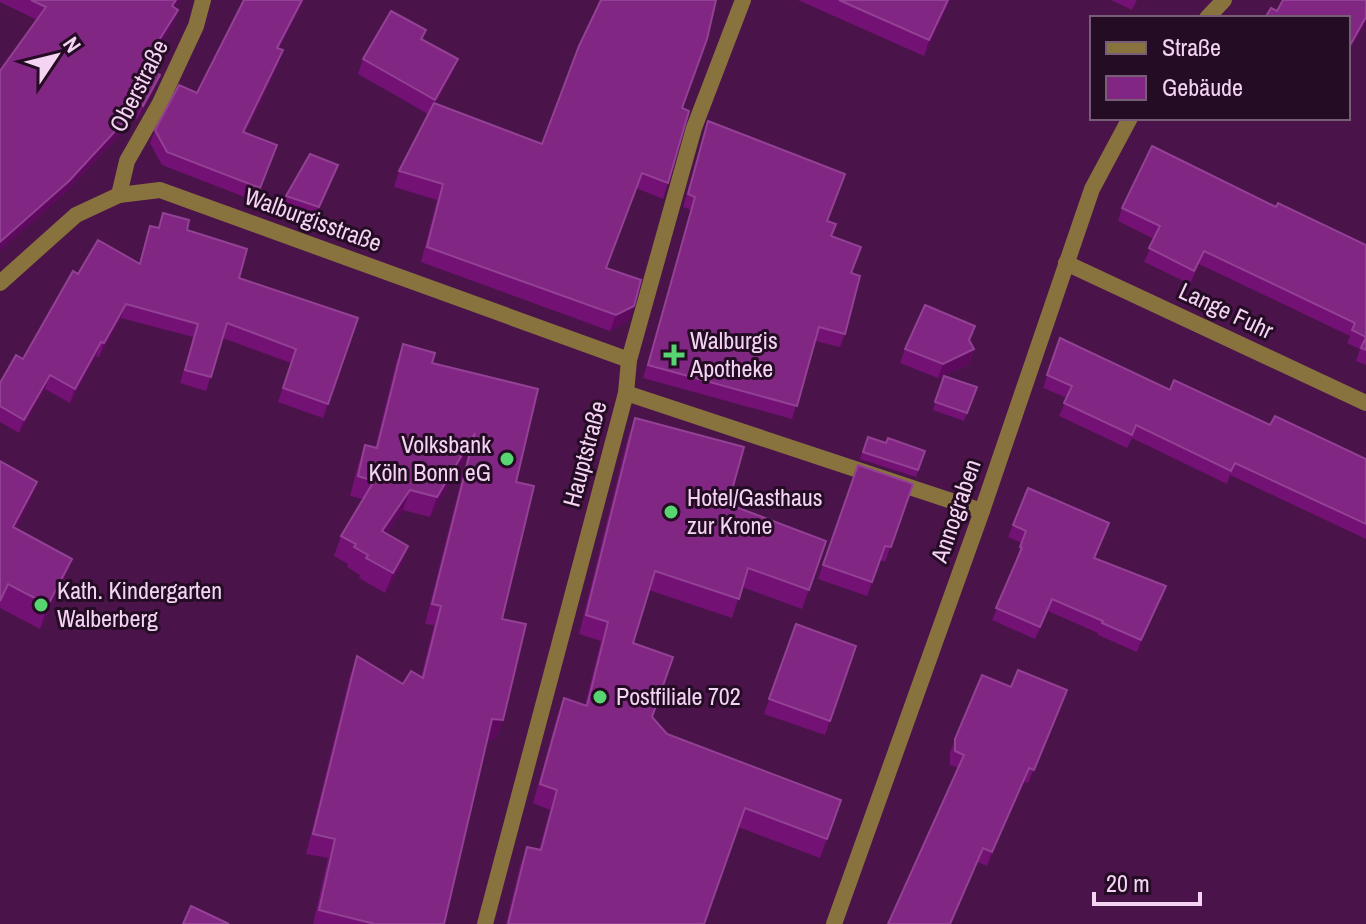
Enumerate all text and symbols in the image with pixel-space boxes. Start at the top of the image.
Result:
north arrow [16,16,96,96]
legend [1090,16,1350,120]
text: N [56,31,88,58]
text: Straße [1162,31,1221,63]
street label: Oberstraße [101,34,175,137]
text: Gebäude [1162,71,1243,103]
street label: Walburgisstraße [240,179,386,259]
street label: Lange Fuhr [1174,274,1279,346]
place label: Walburgis Apotheke [689,324,778,384]
marker: Walburgis Apotheke [665,346,683,364]
street label: Hauptstraße [555,397,614,510]
place label: Volksbank Köln Bonn eG [368,428,491,488]
marker: Volksbank Köln Bonn eG [498,450,516,468]
street label: Annograben [922,455,988,568]
place label: Hotel/Gasthaus zur Krone [687,481,823,541]
marker: Hotel/Gasthaus zur Krone [662,503,680,521]
place label: Kath. Kindergarten Walberberg [57,574,222,634]
marker: Kath. Kindergarten Walberberg [32,596,50,614]
place label: Postfiliale 702 [616,680,741,712]
marker: Postfiliale 702 [591,688,609,706]
scale bar [1094,856,1200,906]
text: 20 m [1106,867,1150,899]

